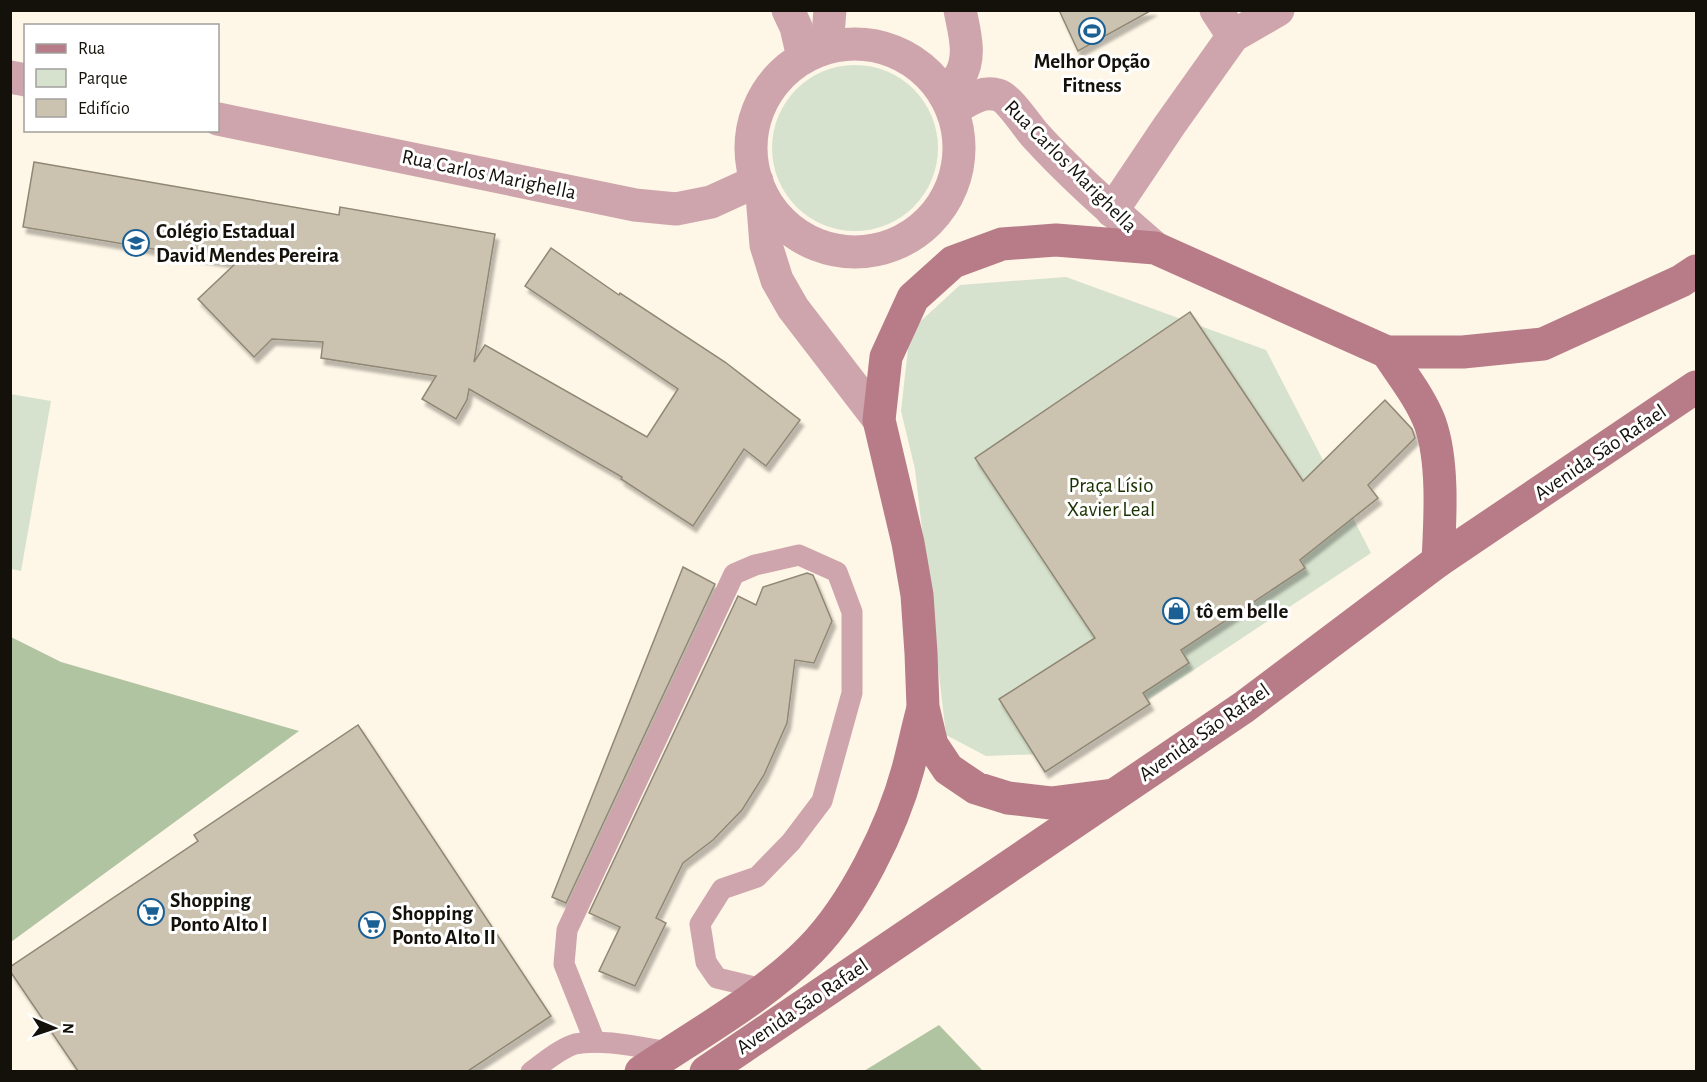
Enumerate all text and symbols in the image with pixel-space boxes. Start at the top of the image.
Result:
sports icon: Melhor Opção Fitness [1077,16,1107,46]
legend [24,24,219,132]
text: Rua [78,40,105,58]
place label: Melhor Opção Fitness [1034,51,1150,96]
text: Parque [78,70,127,88]
street label: Rua Carlos Marighella [1000,96,1141,237]
text: Edifício [78,100,130,118]
street label: Rua Carlos Marighella [400,146,578,203]
place label: Colégio Estadual David Mendes Pereira [156,221,339,266]
school or university icon: Colégio Estadual David Mendes Pereira [121,228,151,258]
street label: Avenida São Rafael [1530,401,1670,504]
park label: Praça Lísio Xavier Leal [1067,475,1155,520]
shop icon: tô em belle [1161,596,1191,626]
place label: tô em belle [1196,601,1288,622]
street label: Avenida São Rafael [1135,680,1274,785]
place label: Shopping Ponto Alto I [170,890,268,935]
supermarket icon: Shopping Ponto Alto I [136,897,166,927]
place label: Shopping Ponto Alto II [392,903,496,948]
supermarket icon: Shopping Ponto Alto II [357,910,387,940]
street label: Avenida São Rafael [732,955,872,1058]
north arrow [24,998,84,1058]
text: N [60,1023,76,1034]

